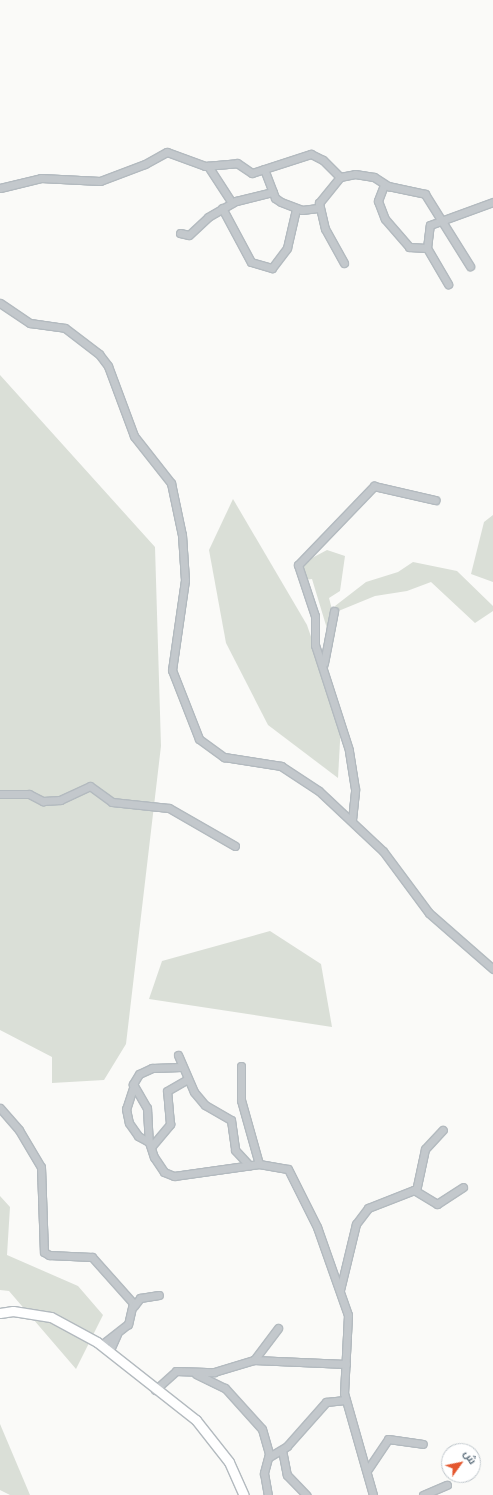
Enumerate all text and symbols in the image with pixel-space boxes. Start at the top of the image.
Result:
north arrow [441,1443,481,1483]
text: ش [461,1447,480,1467]

